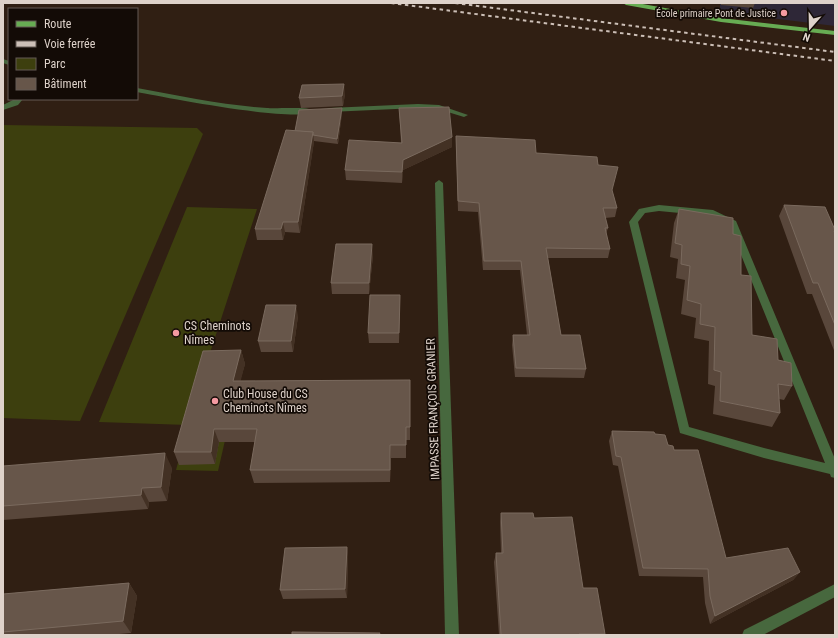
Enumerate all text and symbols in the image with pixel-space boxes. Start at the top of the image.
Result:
place label: École primaire Pont de Justice [656,7,776,19]
legend [8,8,138,100]
marker: École primaire Pont de Justice [779,8,789,18]
north arrow [790,8,830,48]
text: Route [44,17,72,31]
text: N [801,30,812,44]
text: Voie ferrée [44,37,96,51]
text: Parc [44,57,66,71]
text: Bâtiment [44,77,87,91]
place label: CS Cheminots Nîmes [184,319,251,347]
marker: CS Cheminots Nîmes [171,328,181,338]
street label: IMPASSE FRANÇOIS GRANIER [424,337,442,480]
place label: Club House du CS Cheminots Nîmes [223,387,308,415]
marker: Club House du CS Cheminots Nîmes [210,396,220,406]

